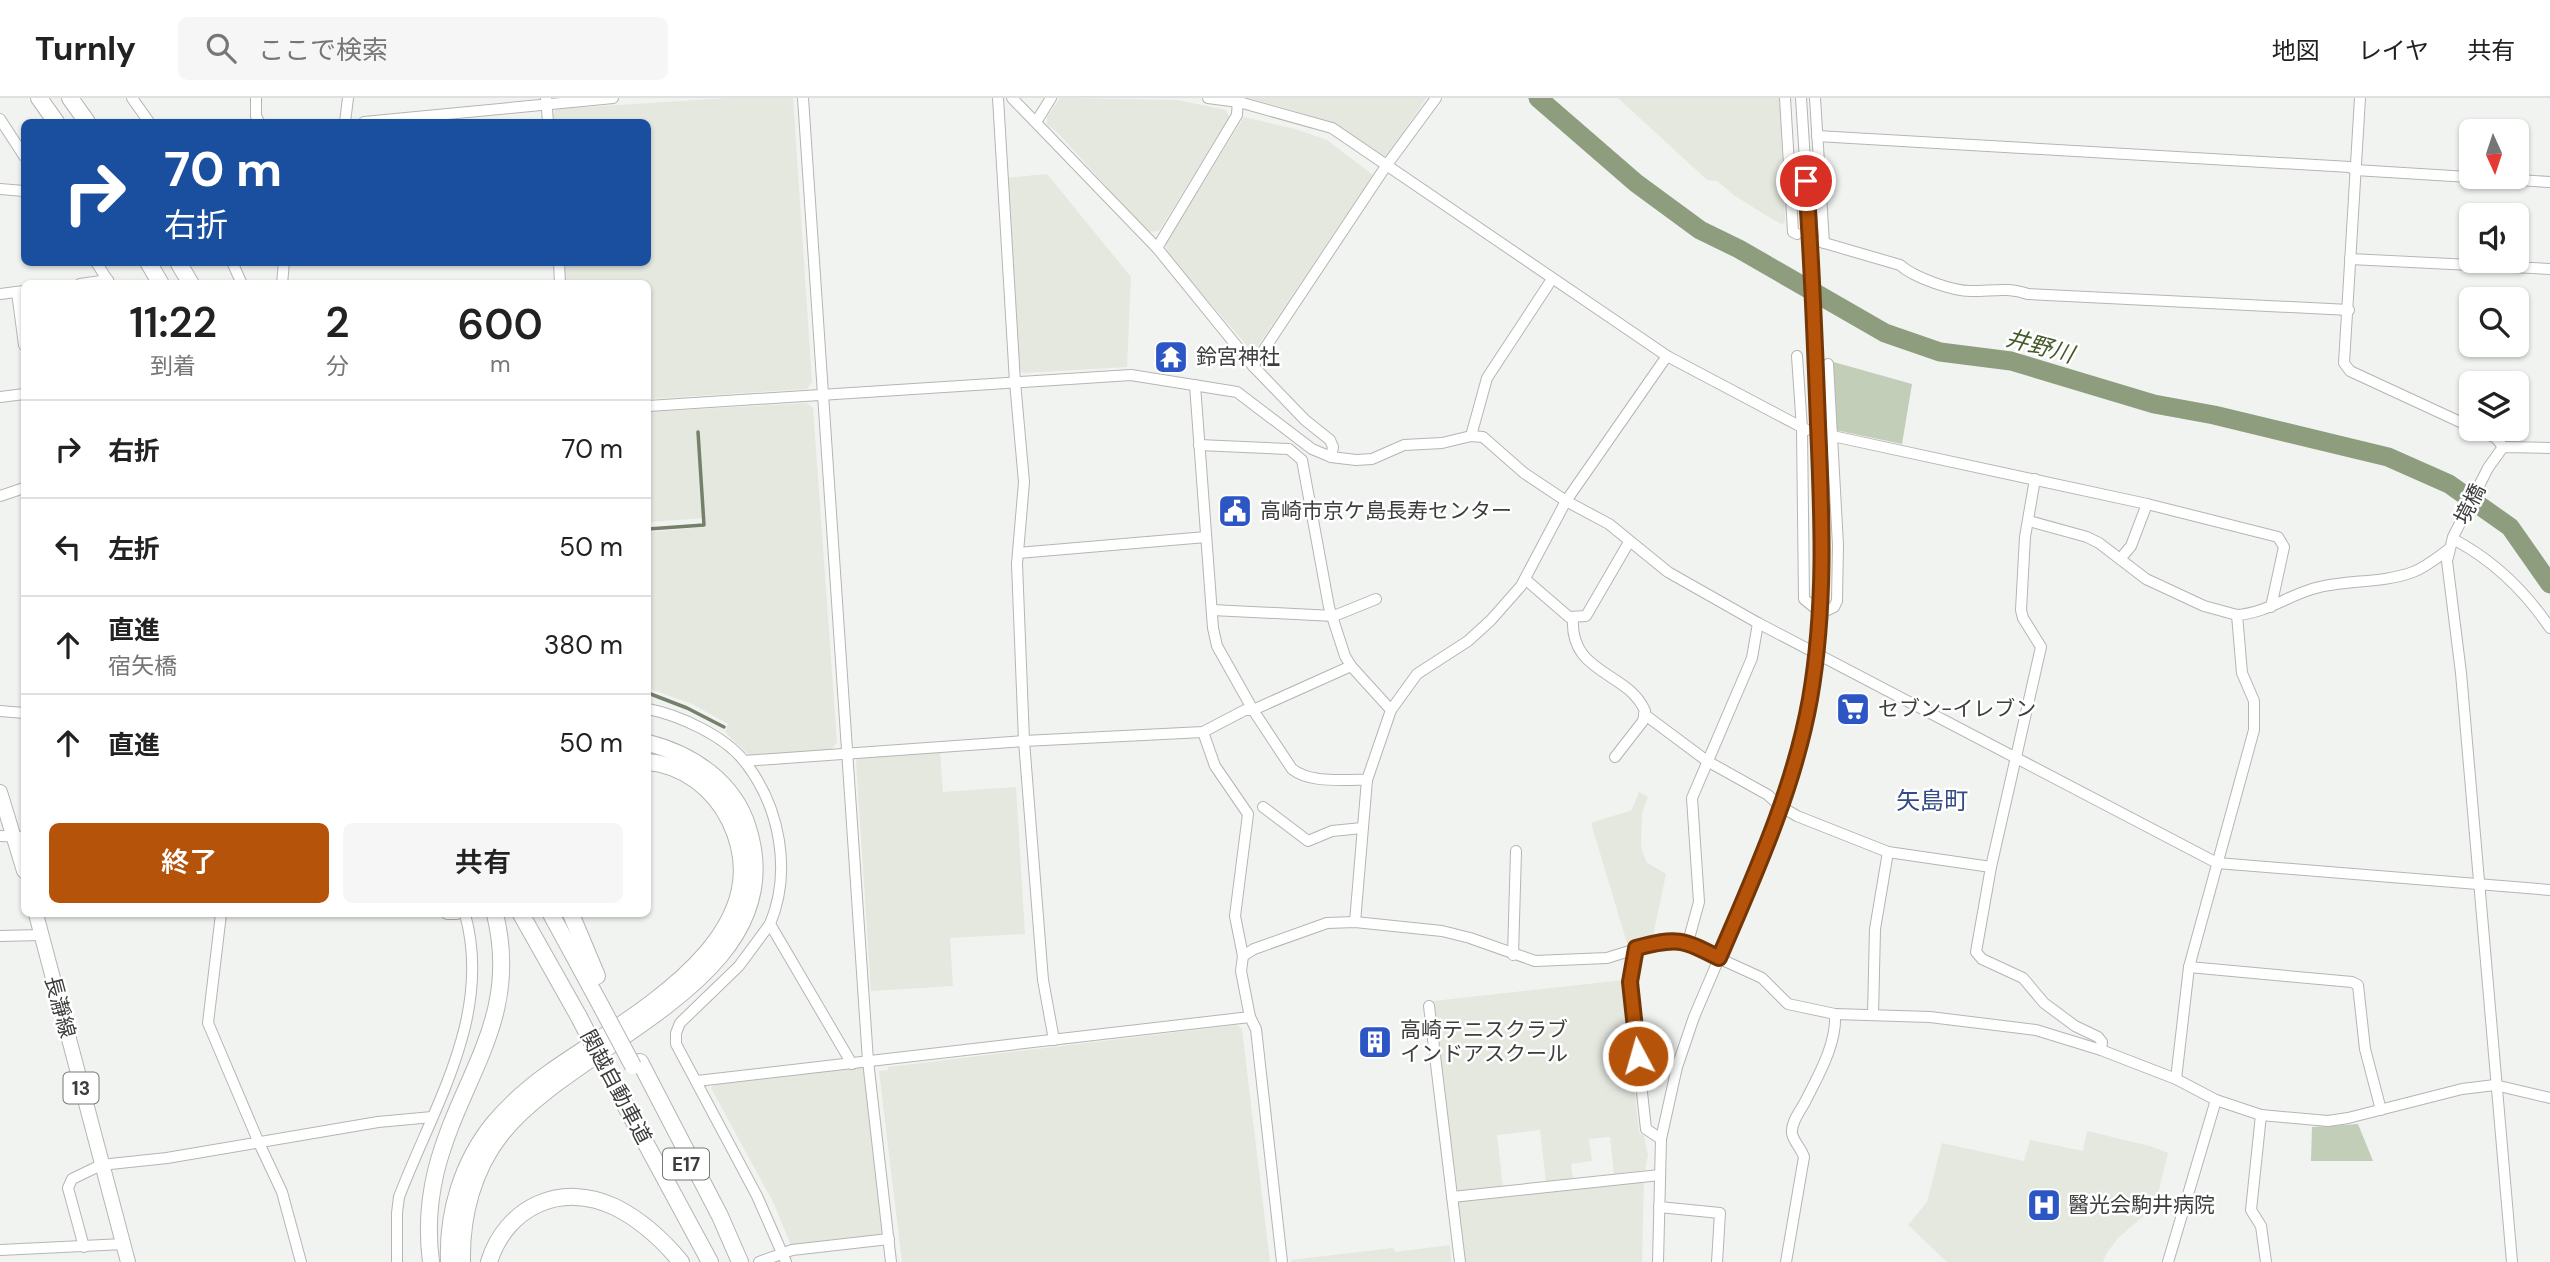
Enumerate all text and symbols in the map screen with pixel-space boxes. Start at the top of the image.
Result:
search box [178,17,668,80]
text: Turnly [35,27,136,70]
icon: search [202,29,240,67]
text: ここで検索 [258,33,388,67]
text: 地図 [2272,35,2320,66]
text: レイヤ [2358,35,2429,66]
text: 共有 [2467,35,2515,66]
north arrow [2459,119,2529,189]
map controls [2459,119,2529,441]
text: 70 m [164,137,282,201]
icon: right [49,147,140,238]
pin [1776,151,1836,211]
icon: arrive [1787,162,1825,200]
button: sound [2459,203,2529,273]
text: 右折 [164,204,228,246]
button: search [2459,287,2529,357]
text: 11:22 [129,295,217,350]
text: 2 [325,295,349,350]
text: 600 [458,297,543,352]
water label: 井野川 [2003,323,2080,370]
temple icon: 鈴宮神社 [1152,338,1190,376]
place label: 鈴宮神社 [1196,343,1280,371]
text: m [490,349,510,379]
text: 到着 [150,351,196,381]
text: 分 [326,351,349,381]
button: layers [2459,371,2529,441]
icon: right [49,430,87,468]
text: 70 m [562,432,623,466]
text: 右折 [108,434,160,468]
street label: 境橋 [2448,479,2492,529]
public building icon: 高崎市京ケ島長寿センター [1216,492,1254,530]
place label: 高崎市京ケ島長寿センター [1260,497,1512,525]
icon: left [49,528,87,566]
text: 50 m [559,530,623,564]
text: 左折 [108,532,160,566]
text: 直進 [108,613,160,647]
icon: ahead [49,626,87,664]
text: 380 m [544,628,623,662]
text: 宿矢橋 [108,651,177,681]
supermarket icon: セブン-イレブン [1834,690,1872,728]
place label: セブン-イレブン [1878,695,2036,723]
icon: ahead [49,724,87,762]
text: 50 m [559,726,623,760]
text: 直進 [108,728,160,762]
district label: 矢島町 [1896,785,1968,816]
button: 終了 [49,823,329,903]
button: 共有 [343,823,623,903]
street label: 長瀞線 [38,973,82,1041]
place label: 高崎テニスクラブ インドアスクール [1400,1016,1568,1068]
position arrow [1601,1019,1675,1093]
building icon: 高崎テニスクラブ インドアスクール [1356,1023,1394,1061]
street label: 関越自動車道 [574,1025,658,1149]
road number: 13 [64,1072,98,1104]
road number: E17 [663,1148,709,1180]
hospital icon: 醫光会駒井病院 [2025,1186,2063,1224]
place label: 醫光会駒井病院 [2068,1191,2215,1219]

